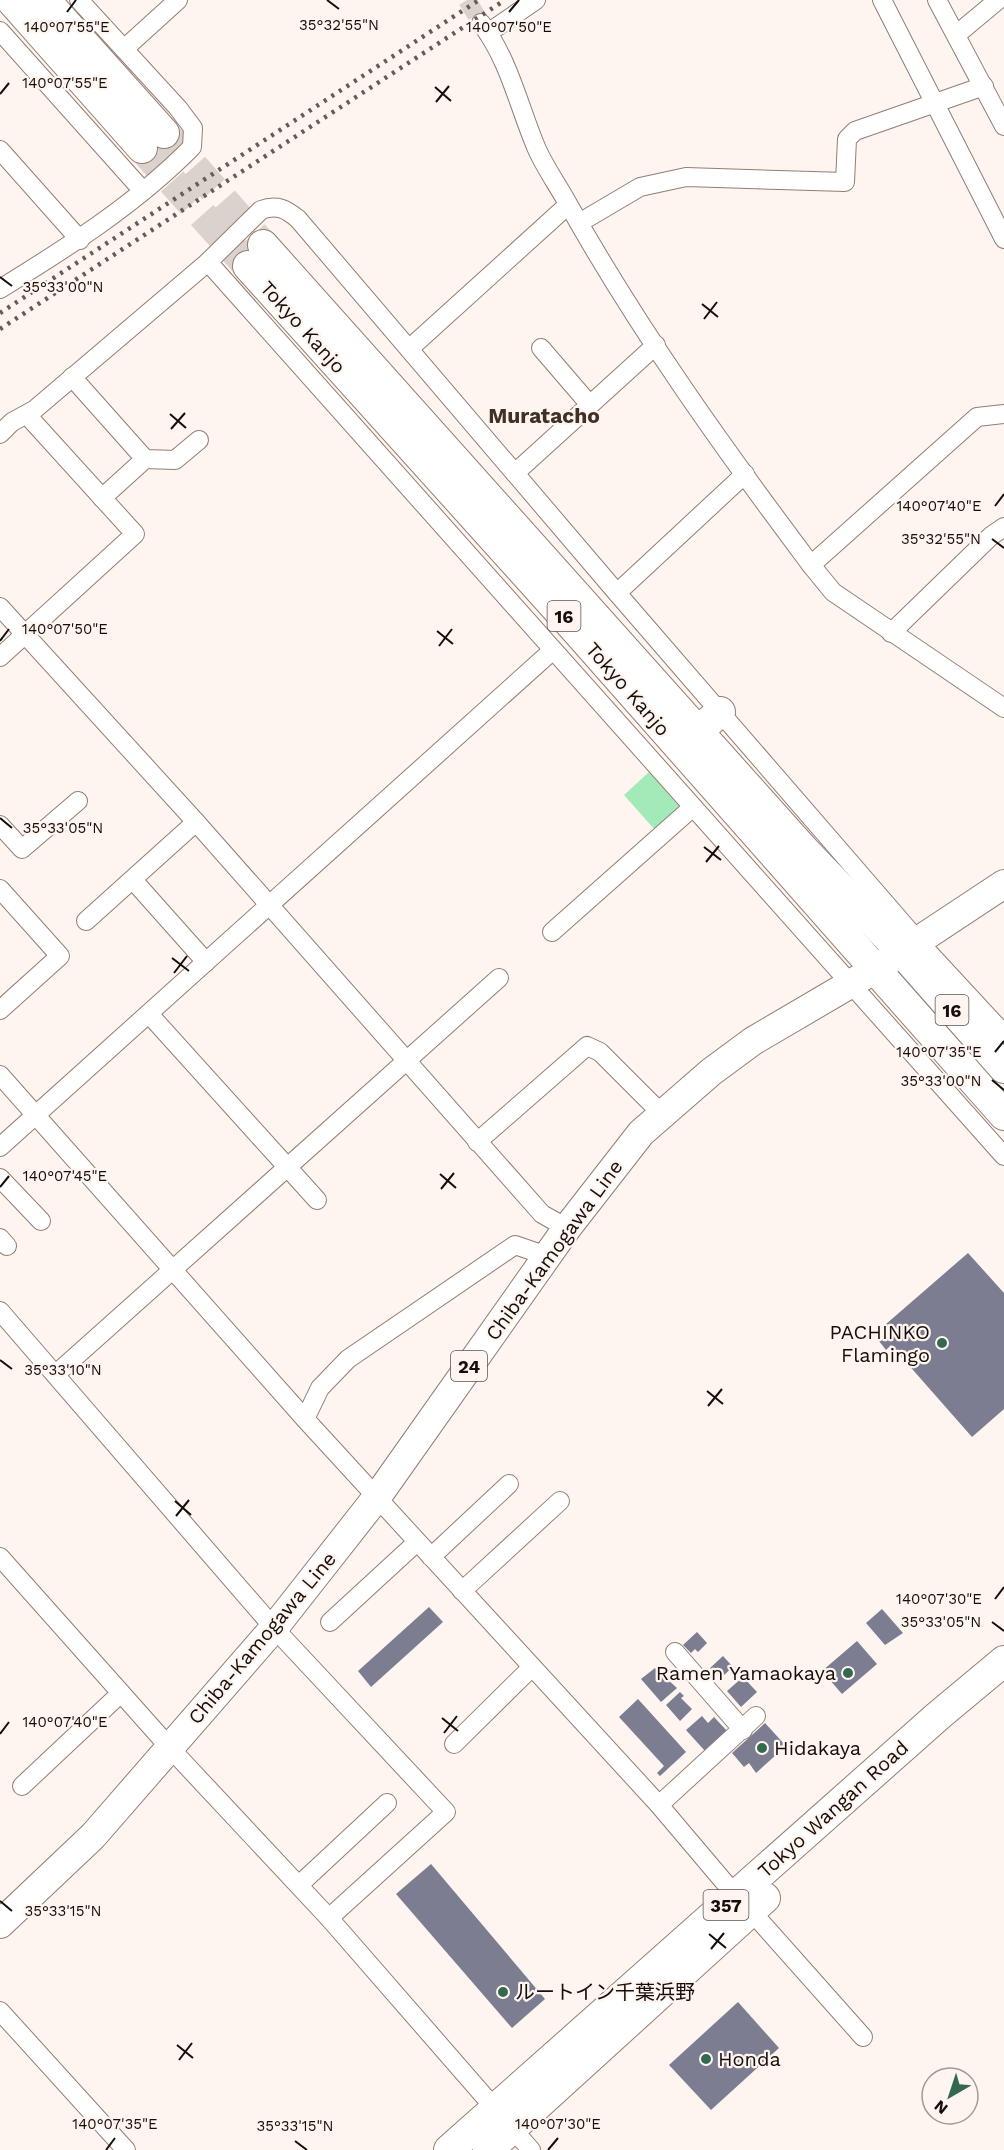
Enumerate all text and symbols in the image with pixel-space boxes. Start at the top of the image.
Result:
text: 35°32'55"N [299,16,379,34]
text: 140°07'55"E [24,18,110,36]
text: 140°07'50"E [466,18,552,36]
text: 140°07'55"E [22,74,108,92]
street label: Tokyo Kanjo [255,276,351,378]
text: 35°33'00"N [22,278,104,296]
district label: Muratacho [488,403,600,428]
text: 140°07'40"E [897,497,981,515]
text: 35°32'55"N [901,530,981,548]
road number: 16 [548,601,580,631]
text: 140°07'50"E [22,620,108,638]
street label: Tokyo Kanjo [581,637,675,741]
text: 35°33'05"N [23,819,103,837]
road number: 16 [936,995,968,1025]
text: 140°07'35"E [896,1043,982,1061]
text: 35°33'00"N [900,1072,982,1090]
street label: Chiba-Kamogawa Line [480,1155,628,1345]
text: 140°07'45"E [23,1167,107,1185]
place label: PACHINKO Flamingo [830,1320,930,1367]
marker: PACHINKO Flamingo [935,1336,949,1350]
road number: 24 [451,1351,487,1381]
text: 35°33'10"N [24,1361,102,1379]
street label: Chiba-Kamogawa Line [183,1547,341,1729]
text: 140°07'30"E [896,1590,982,1608]
text: 35°33'05"N [901,1613,981,1631]
place label: Ramen Yamaokaya [656,1661,836,1685]
marker: Ramen Yamaokaya [841,1666,855,1680]
text: 140°07'40"E [23,1713,107,1731]
street label: Tokyo Wangan Road [753,1735,913,1883]
place label: Hidakaya [774,1736,861,1760]
marker: Hidakaya [755,1741,769,1755]
road number: 357 [704,1890,748,1920]
text: 35°33'15"N [24,1902,102,1920]
place label: ルートイン千葉浜野 [515,1980,695,2004]
marker: ルートイン千葉浜野 [496,1985,510,1999]
place label: Honda [718,2047,781,2071]
marker: Honda [699,2052,713,2066]
north arrow [920,2066,980,2126]
text: N [930,2096,951,2118]
text: 140°07'35"E [72,2115,158,2133]
text: 140°07'30"E [515,2115,601,2133]
text: 35°33'15"N [256,2117,334,2135]

